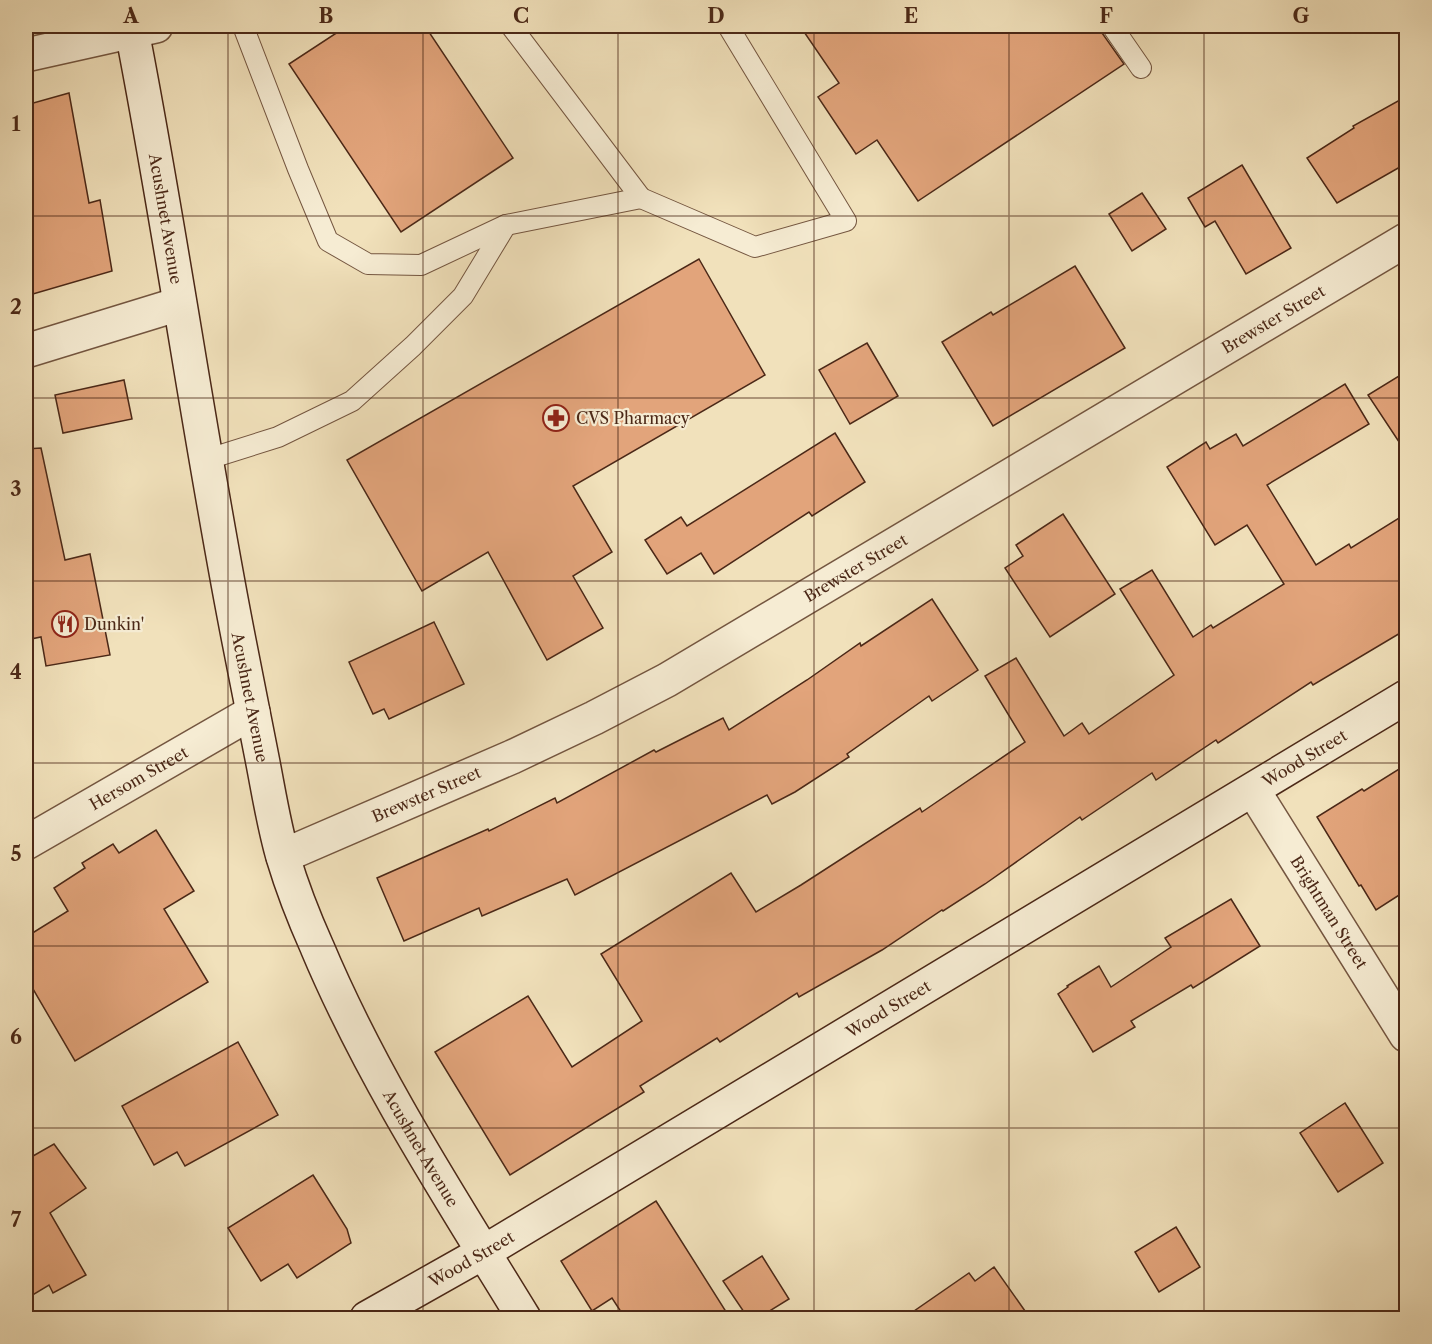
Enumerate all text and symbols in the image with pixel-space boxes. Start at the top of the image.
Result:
text: A [122,4,139,28]
text: B [319,4,334,28]
text: C [513,4,529,28]
text: D [707,4,725,28]
text: E [904,4,918,28]
text: F [1099,4,1113,28]
text: G [1293,4,1310,28]
text: 1 [12,112,21,136]
street label: Acushnet Avenue [145,151,187,286]
street label: Brewster Street [1218,280,1329,358]
text: 2 [10,295,22,319]
pharmacy icon: CVS Pharmacy [541,403,571,433]
place label: CVS Pharmacy [576,408,691,428]
text: 3 [10,477,22,501]
street label: Brewster Street [800,529,911,606]
restaurant icon: Dunkin' [50,609,80,639]
place label: Dunkin' [84,614,144,634]
street label: Acushnet Avenue [227,630,273,764]
text: 4 [10,660,22,684]
street label: Wood Street [1258,725,1351,792]
street label: Hersom Street [86,742,192,814]
street label: Brewster Street [369,762,484,826]
text: 5 [10,842,22,866]
street label: Brightman Street [1286,852,1372,973]
street label: Wood Street [841,975,934,1042]
text: 6 [10,1025,22,1049]
street label: Acushnet Avenue [379,1086,463,1210]
text: 7 [11,1208,22,1232]
street label: Wood Street [424,1226,518,1292]

